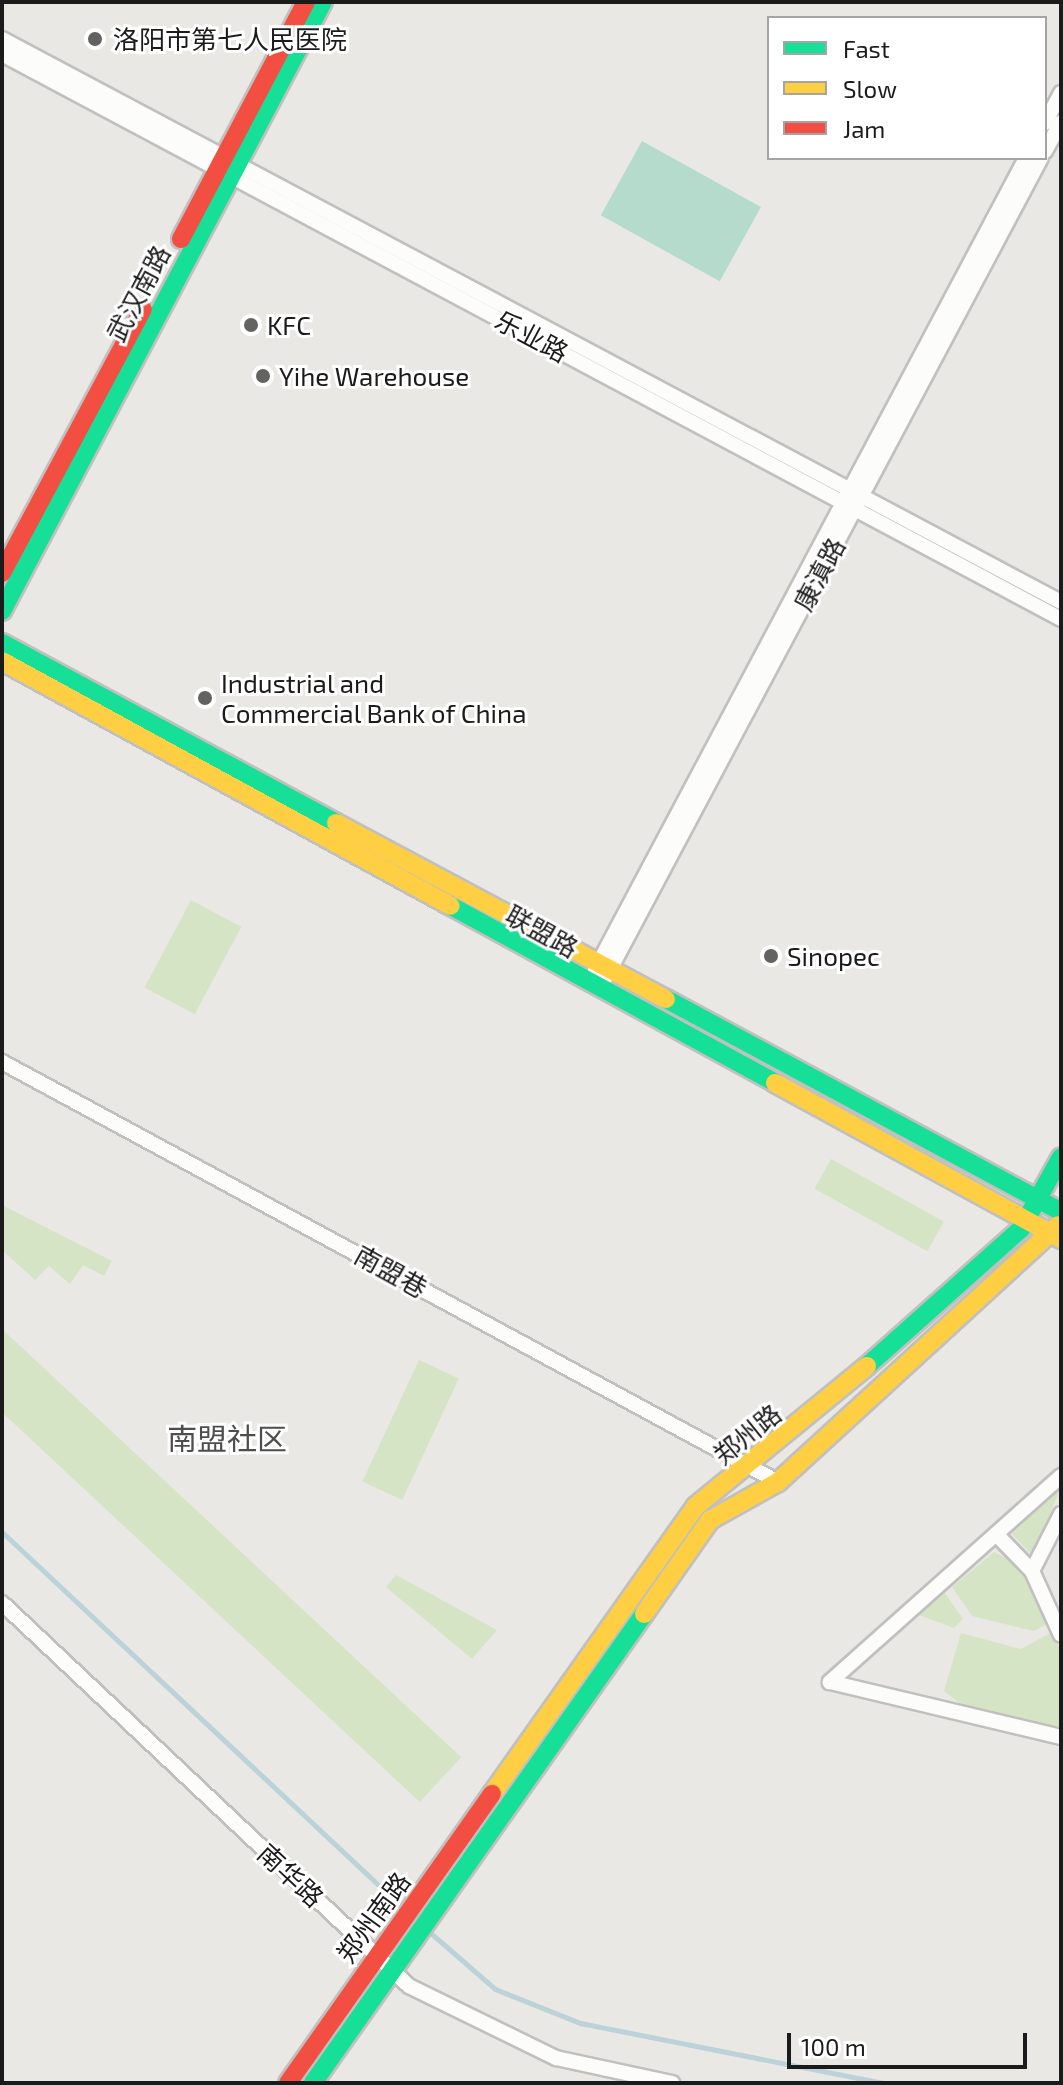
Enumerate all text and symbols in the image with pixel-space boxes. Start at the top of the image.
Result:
legend [767,16,1047,160]
place label: 洛阳市第七人民医院 [113,23,347,55]
marker: 洛阳市第七人民医院 [84,28,106,50]
text: Fast [843,34,890,63]
text: Slow [843,74,897,103]
text: Jam [843,114,885,143]
street label: 武汉南路 [100,240,176,346]
street label: 乐业路 [490,304,574,368]
place label: KFC [267,309,311,341]
marker: KFC [242,316,260,334]
place label: Yihe Warehouse [279,360,470,392]
marker: Yihe Warehouse [254,367,272,385]
street label: 康滇路 [787,532,851,616]
place label: Industrial and Commercial Bank of China [221,667,528,728]
marker: Industrial and Commercial Bank of China [196,689,214,707]
street label: 联盟路 [500,898,584,964]
place label: Sinopec [787,940,880,972]
marker: Sinopec [762,947,780,965]
street label: 南盟巷 [349,1238,433,1304]
street label: 郑州路 [707,1397,787,1471]
district label: 南盟社区 [167,1420,287,1456]
street label: 南华路 [252,1837,330,1913]
street label: 郑州南路 [330,1866,416,1968]
scale bar [791,2017,1031,2067]
text: 100 m [801,2032,866,2061]

